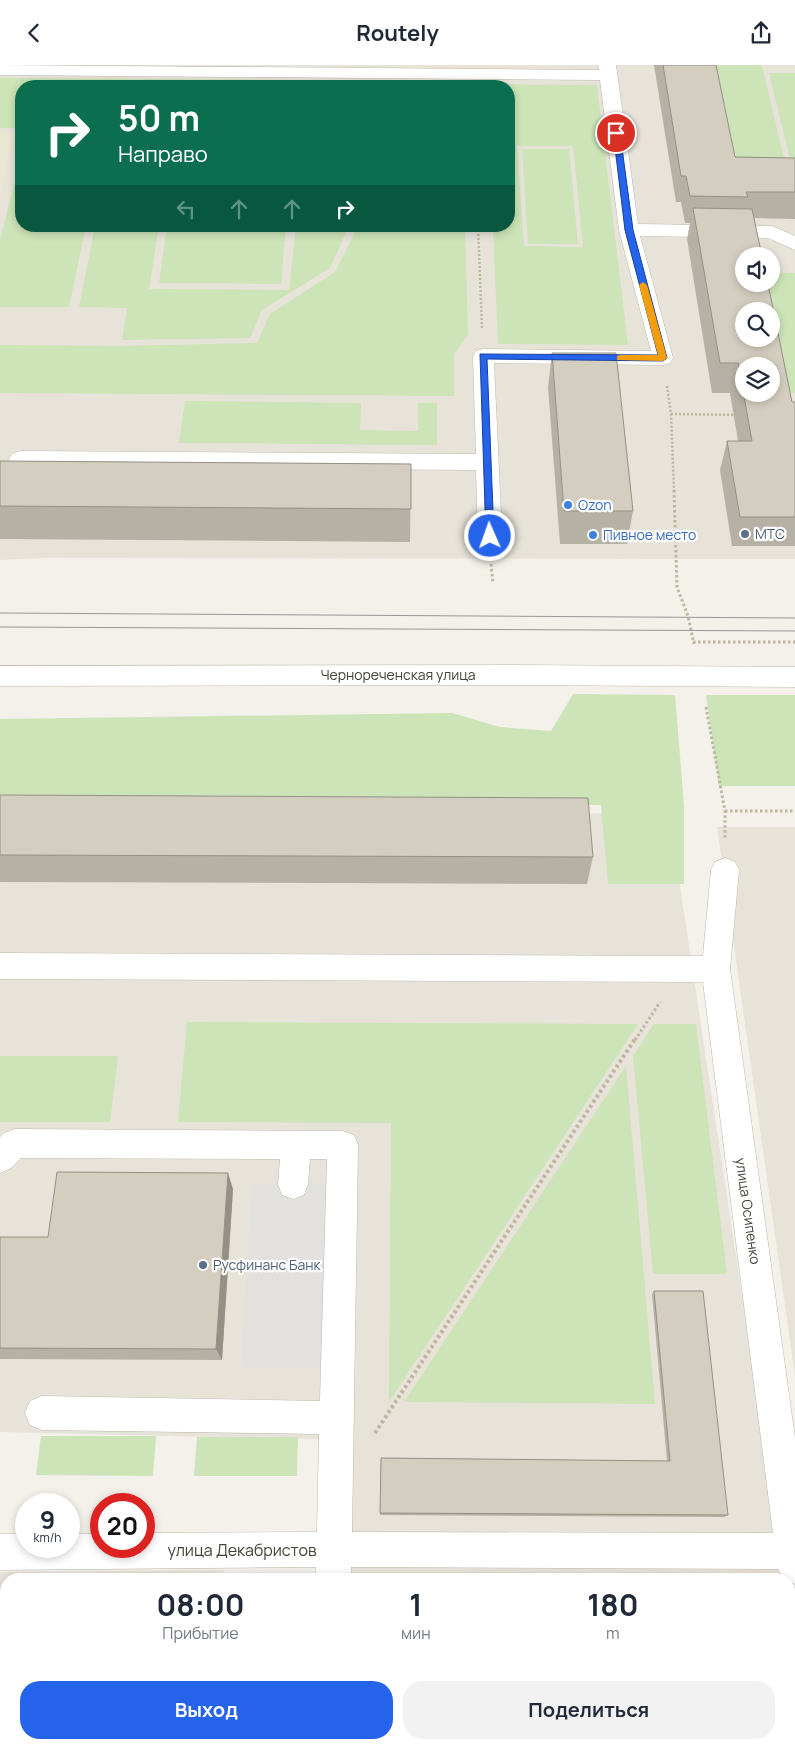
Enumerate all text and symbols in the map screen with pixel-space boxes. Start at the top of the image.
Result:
text: Routely [356,18,439,48]
icon: back [20,19,48,47]
icon: share [747,19,775,47]
text: 50 m [118,94,200,142]
icon: right [35,100,100,165]
pin [595,112,637,154]
icon: arrive [602,119,630,147]
text: Направо [118,139,208,169]
icon: left [172,195,200,223]
icon: ahead [225,195,253,223]
icon: ahead [278,195,306,223]
icon: right [331,195,359,223]
map controls [735,247,780,402]
button: sound [735,247,780,292]
button: search [735,302,780,347]
button: layers [735,357,780,402]
place label: Ozon [578,495,612,514]
marker: Ozon [562,499,574,511]
position arrow [463,509,515,561]
place label: МТС [755,524,785,543]
place label: Пивное место [603,525,696,544]
marker: МТС [739,528,751,540]
marker: Пивное место [587,529,599,541]
street label: Чернореченская улица [320,665,476,684]
street label: улица Осипенко [732,1156,765,1266]
place label: Русфинанс Банк [213,1255,322,1274]
marker: Русфинанс Банк [197,1259,209,1271]
speed limit sign: 20 [90,1493,155,1558]
text: 9 [40,1502,55,1537]
text: km/h [34,1529,61,1546]
street label: улица Декабристов [168,1539,317,1561]
text: 08:00 [157,1584,244,1625]
text: 1 [409,1584,422,1625]
text: 180 [587,1584,638,1625]
text: Прибытие [162,1622,239,1644]
text: мин [401,1622,431,1644]
text: m [606,1622,620,1644]
button: Выход [20,1681,393,1739]
button: Поделиться [403,1681,775,1739]

